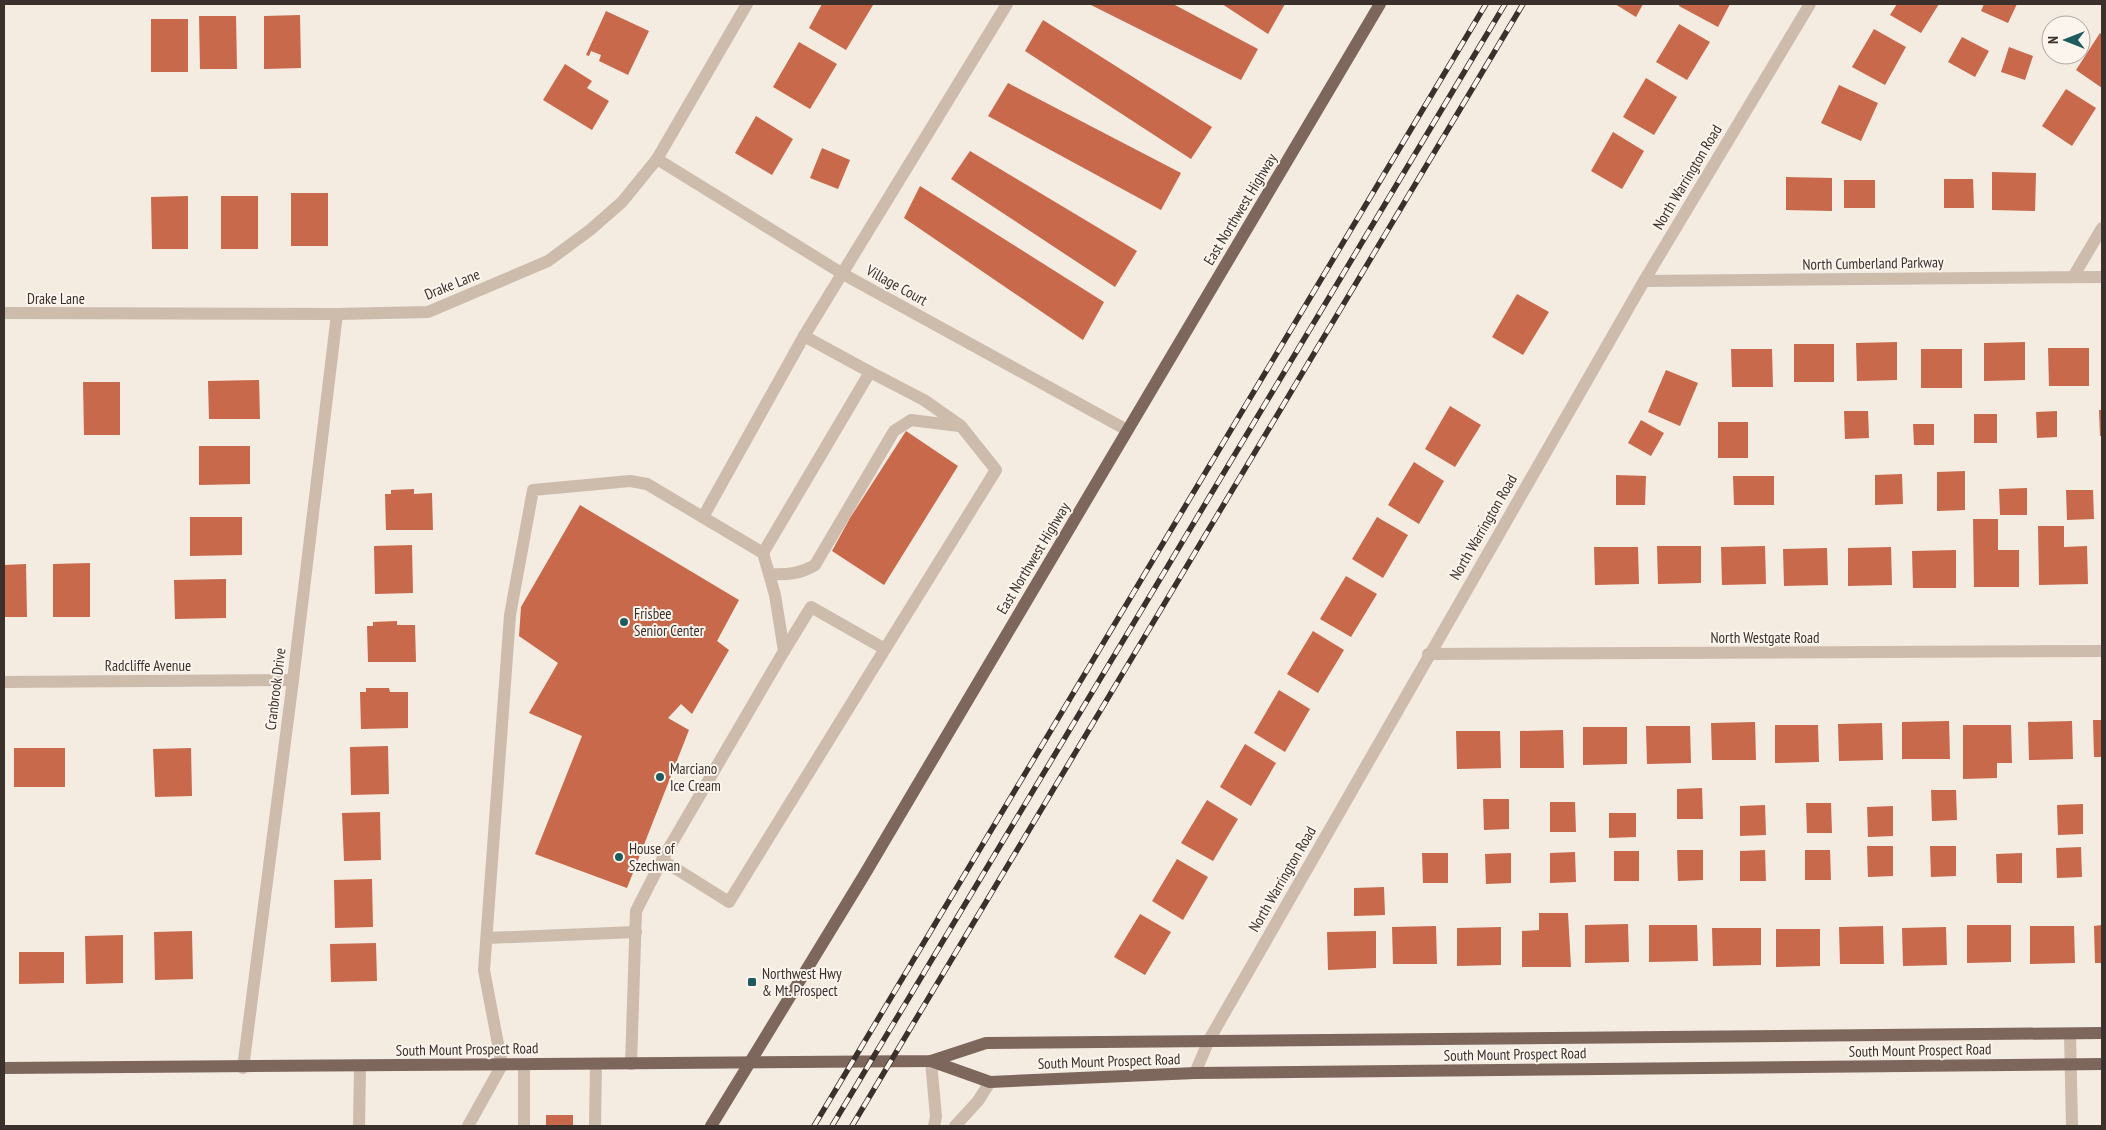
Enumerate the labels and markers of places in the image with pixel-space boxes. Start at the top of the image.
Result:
place label: Frisbee Senior Center [634,604,705,640]
marker: Frisbee Senior Center [618,616,630,628]
place label: Marciano Ice Cream [670,759,721,795]
marker: Marciano Ice Cream [654,771,666,783]
place label: House of Szechwan [629,839,680,875]
marker: House of Szechwan [613,851,625,863]
place label: Northwest Hwy & Mt. Prospect [762,964,842,1000]
marker: Northwest Hwy & Mt. Prospect [746,976,758,988]

